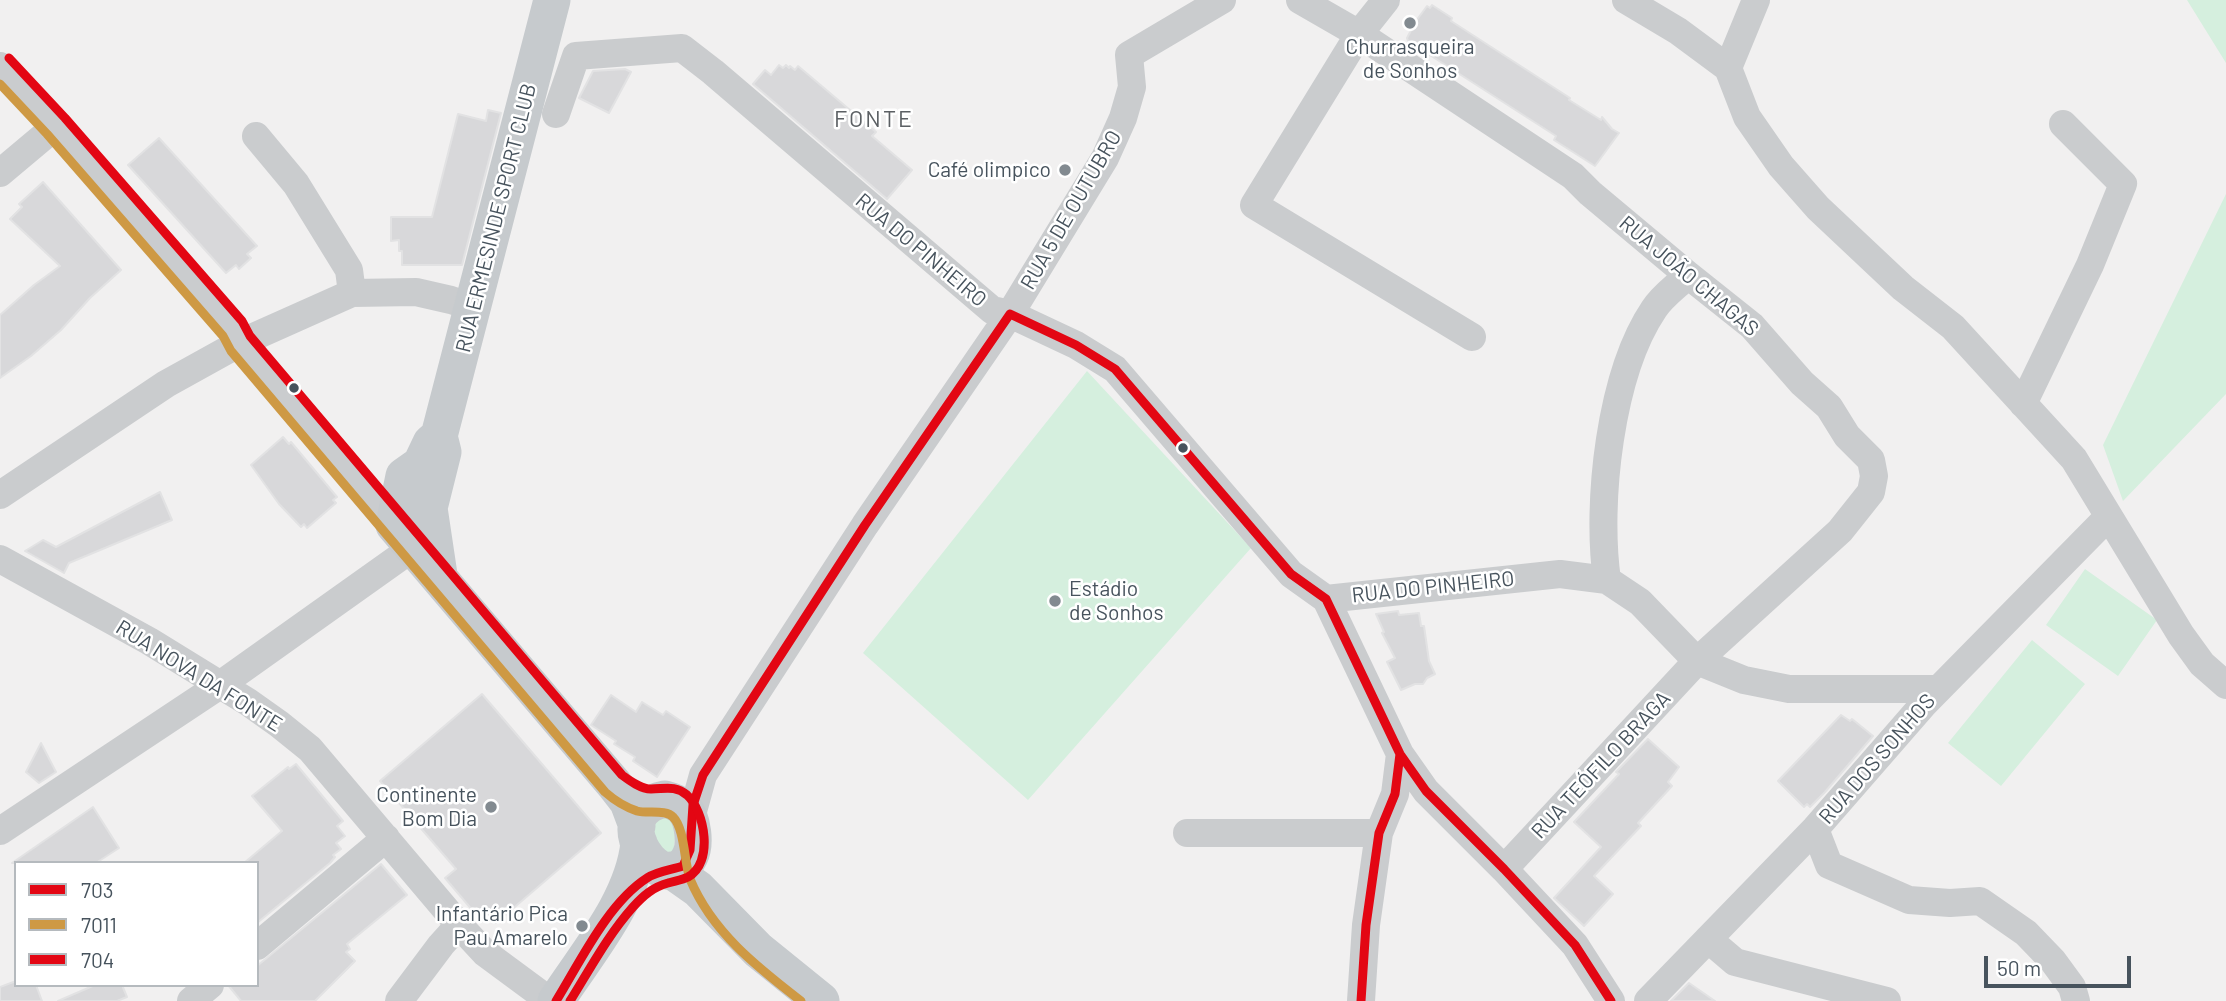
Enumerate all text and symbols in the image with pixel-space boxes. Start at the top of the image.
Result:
marker: Churrasqueira de Sonhos [1402,15,1418,31]
place label: Churrasqueira de Sonhos [1345,34,1475,84]
street label: RUA ERMESINDE SPORT CLUB [450,81,542,355]
district label: FONTE [835,105,913,133]
street label: RUA 5 DE OUTUBRO [1015,126,1127,294]
place label: Café olimpico [928,157,1051,183]
marker: Café olimpico [1057,162,1073,178]
street label: RUA DO PINHEIRO [850,188,992,312]
street label: RUA JOÃO CHAGAS [1614,210,1764,342]
unlabelled marker [287,381,301,395]
unlabelled marker [1176,441,1190,455]
street label: RUA DO PINHEIRO [1350,566,1516,608]
place label: Estádio de Sonhos [1069,576,1164,626]
marker: Estádio de Sonhos [1047,593,1063,609]
street label: RUA NOVA DA FONTE [111,615,287,737]
street label: RUA TEÓFILO BRAGA [1526,686,1676,844]
street label: RUA DOS SONHOS [1814,689,1940,829]
place label: Continente Bom Dia [376,782,477,832]
marker: Continente Bom Dia [483,799,499,815]
legend [14,861,259,987]
text: 703 [81,877,114,902]
place label: Infantário Pica Pau Amarelo [436,901,568,951]
text: 7011 [81,912,117,937]
marker: Infantário Pica Pau Amarelo [574,918,590,934]
scale bar [1988,942,2135,986]
text: 704 [81,947,114,972]
text: 50 m [1997,955,2041,980]

